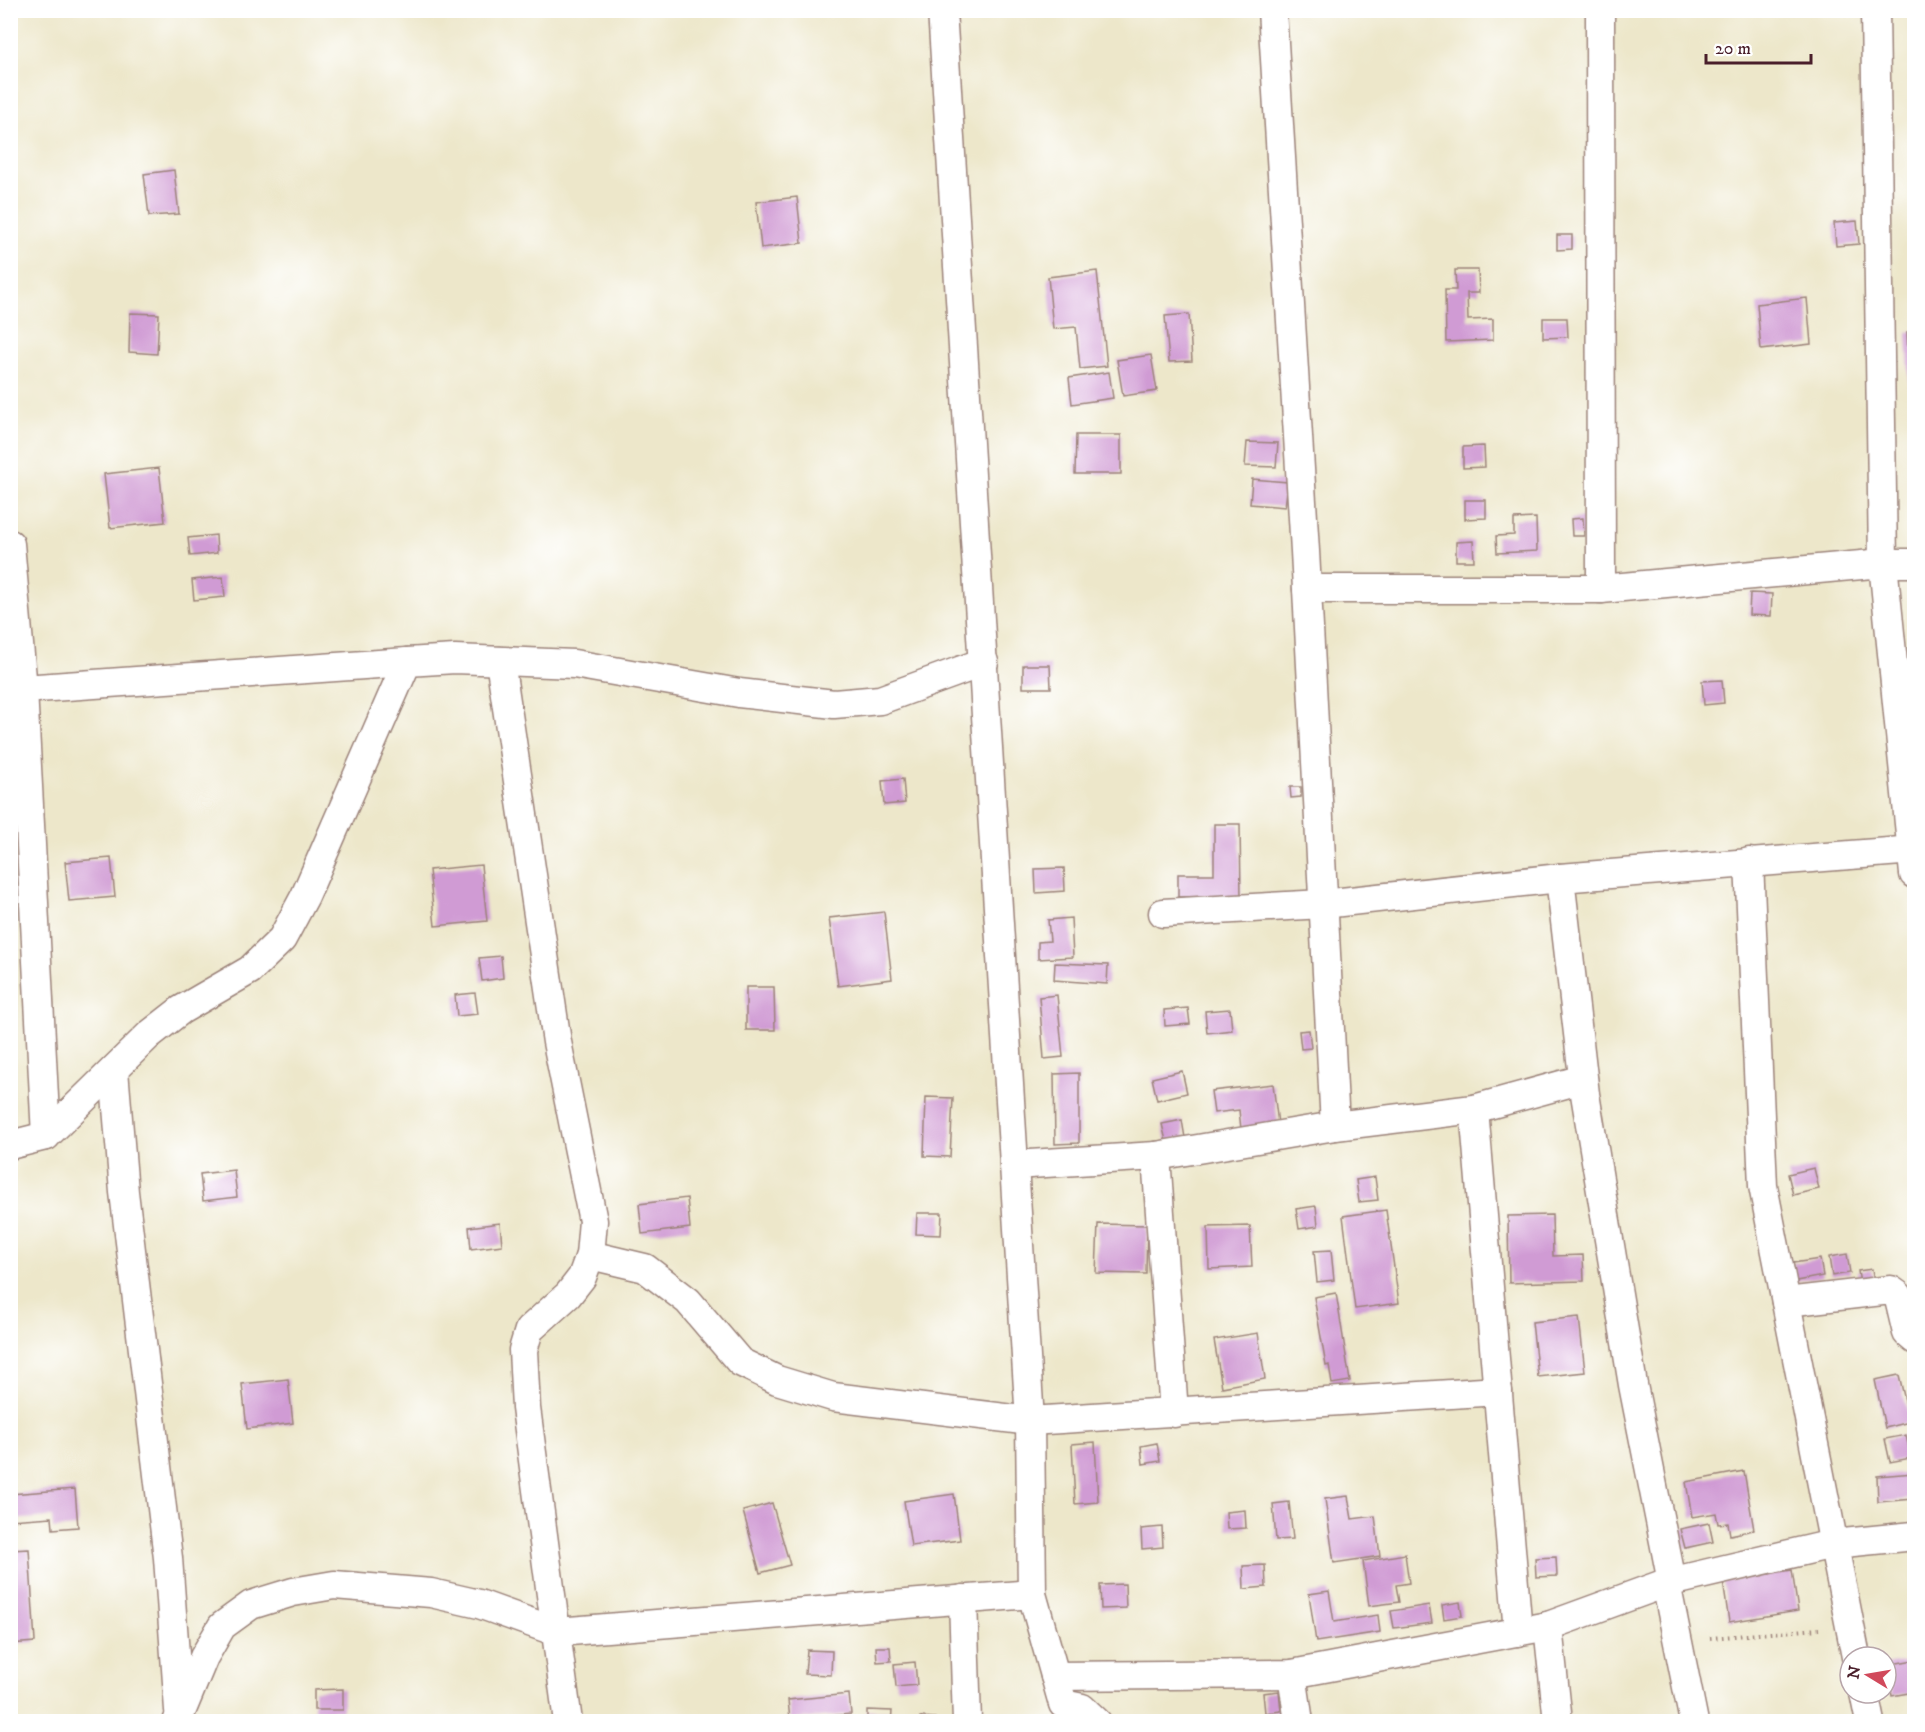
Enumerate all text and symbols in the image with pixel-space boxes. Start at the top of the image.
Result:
scale bar [1706,27,1811,65]
text: 20 m [1715,38,1751,60]
north arrow [1838,1645,1898,1705]
text: N [1843,1664,1865,1681]

